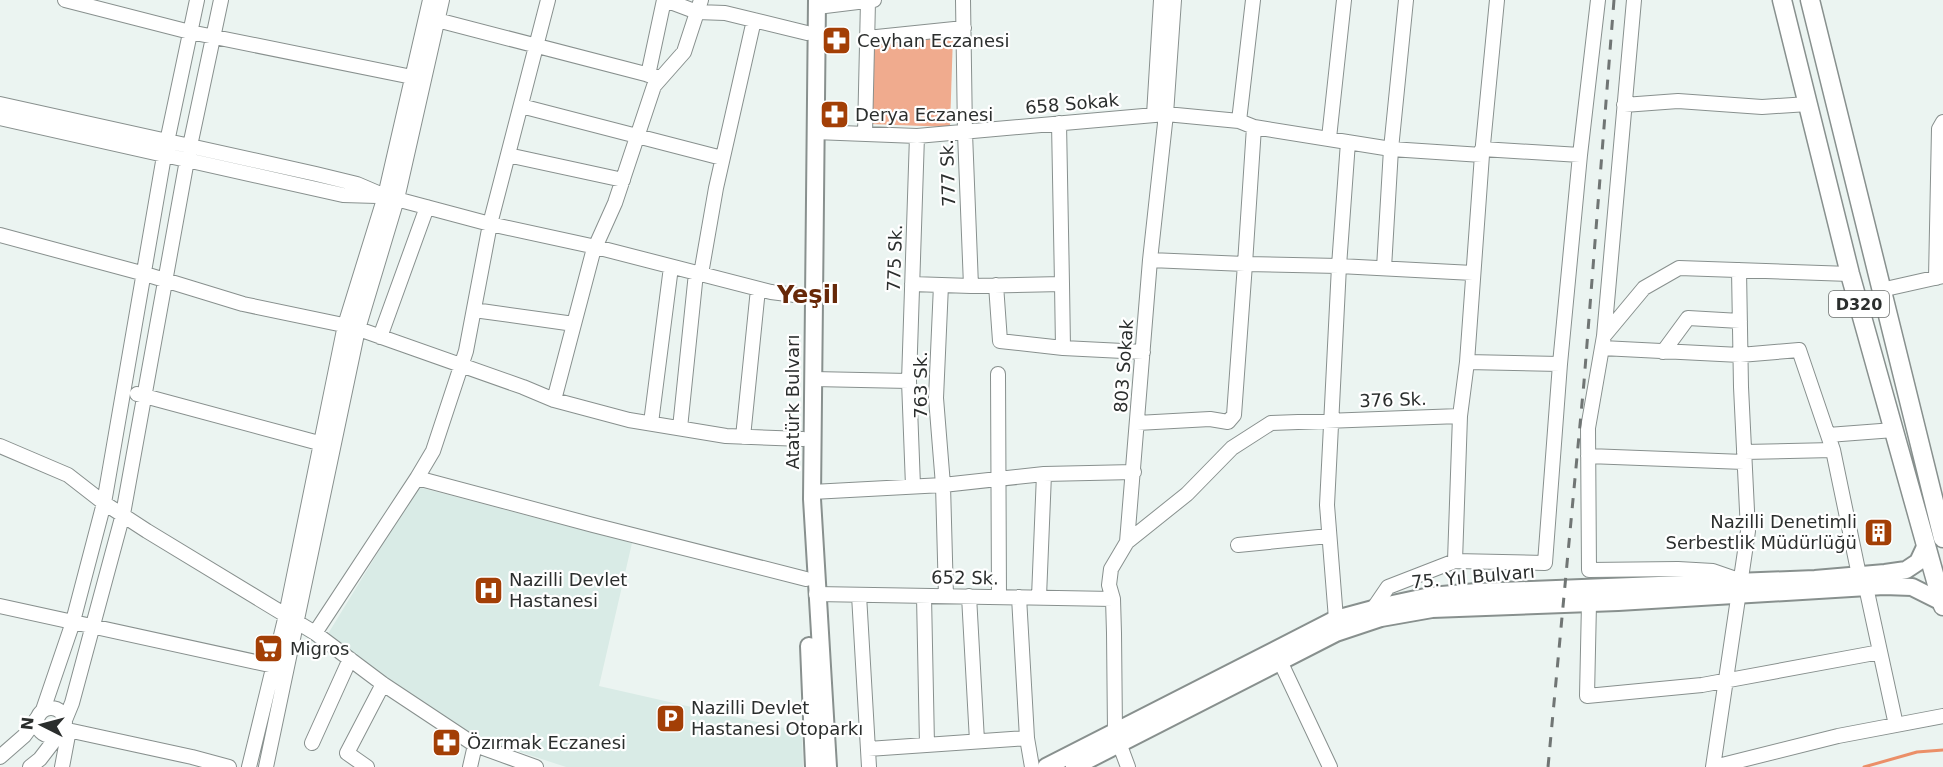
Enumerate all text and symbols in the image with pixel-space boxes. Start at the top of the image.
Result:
pharmacy icon: Ceyhan Eczanesi [820,25,852,57]
place label: Ceyhan Eczanesi [857,30,1009,51]
street label: 658 Sokak [1024,89,1120,118]
pharmacy icon: Derya Eczanesi [818,99,850,131]
place label: Derya Eczanesi [855,104,993,125]
street label: 777 Sk. [936,139,959,207]
street label: 775 Sk. [883,224,906,292]
district label: Yeşil [776,281,839,309]
road number: D320 [1829,291,1889,317]
street label: 803 Sokak [1110,318,1137,414]
street label: Atatürk Bulvarı [782,335,803,469]
street label: 763 Sk. [910,351,931,419]
street label: 376 Sk. [1359,388,1427,411]
place label: Nazilli Denetimli Serbestlik Müdürlüğü [1666,511,1857,553]
building icon: Nazilli Denetimli Serbestlik Müdürlüğü [1862,516,1894,548]
street label: 75. Yıl Bulvarı [1410,561,1536,592]
street label: 652 Sk. [931,566,999,589]
place label: Nazilli Devlet Hastanesi [509,569,627,611]
hospital icon: Nazilli Devlet Hastanesi [472,574,504,606]
supermarket icon: Migros [253,633,285,665]
place label: Migros [290,638,349,659]
north arrow [12,695,72,755]
place label: Nazilli Devlet Hastanesi Otoparkı [691,697,863,739]
parking icon: Nazilli Devlet Hastanesi Otoparkı [654,702,686,734]
text: N [17,716,38,731]
pharmacy icon: Özırmak Eczanesi [430,727,462,759]
place label: Özırmak Eczanesi [467,732,626,753]

